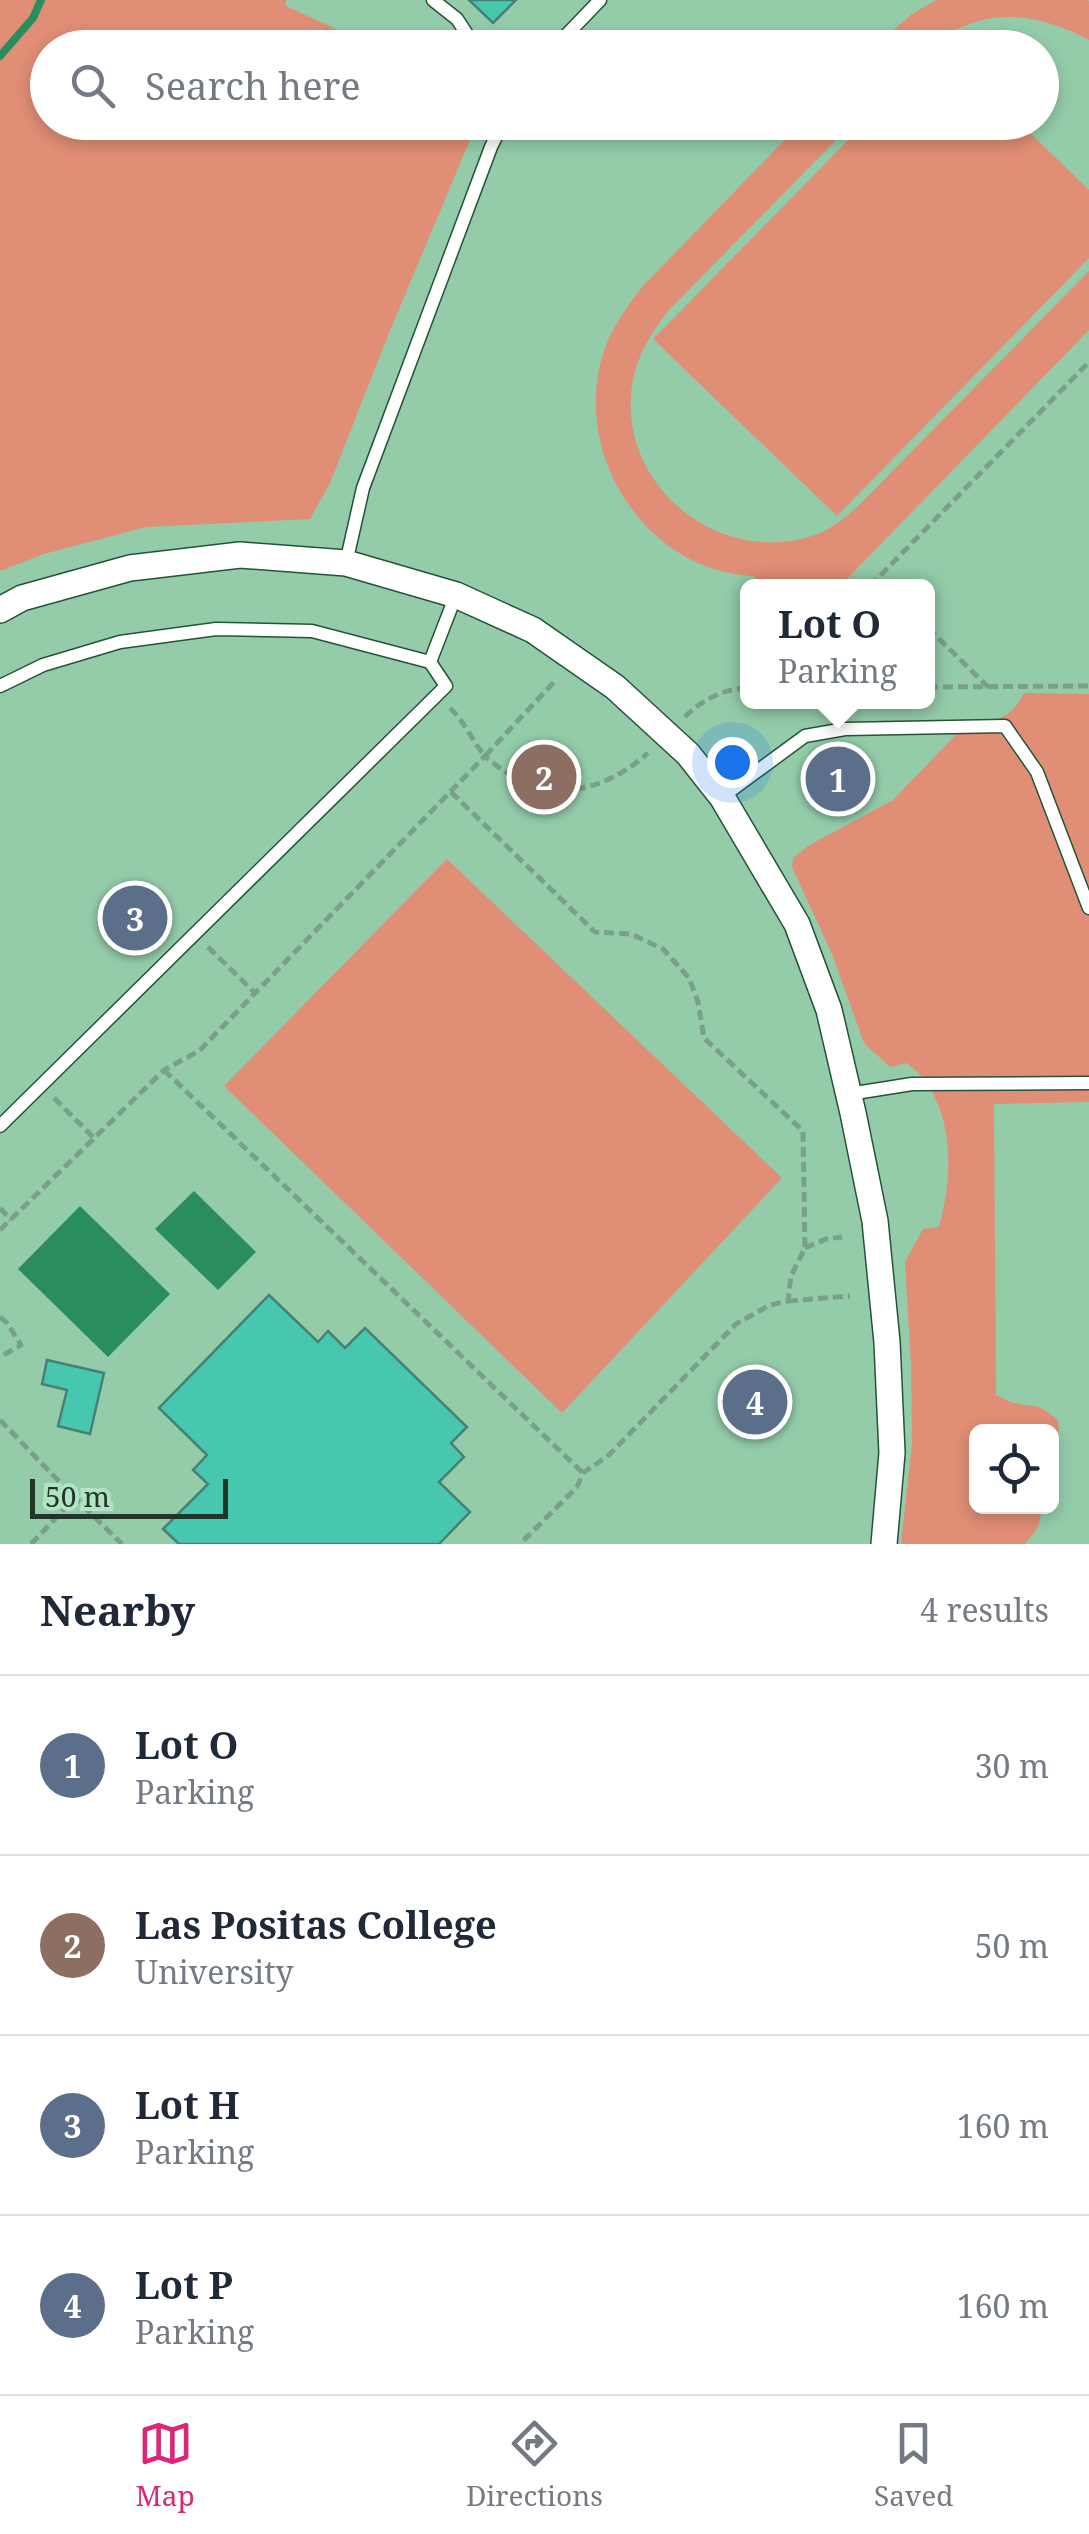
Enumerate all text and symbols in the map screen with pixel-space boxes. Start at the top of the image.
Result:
search box [30,30,1059,140]
icon: search [65,58,120,113]
text: Search here [145,59,361,111]
popup [740,579,935,709]
text: Lot O [778,597,881,649]
text: Parking [778,649,897,692]
your location [707,737,758,788]
pin: 2 [512,740,576,814]
pin: 1 [806,742,870,816]
pin: 3 [102,880,168,956]
pin: 4 [722,1364,788,1440]
map controls [969,1424,1059,1514]
button: locate [969,1424,1059,1514]
scale bar [30,1474,228,1518]
text: 50 m [45,1477,110,1515]
text: Nearby [40,1581,195,1638]
text: 4 results [920,1588,1049,1631]
text: Lot O [135,1718,238,1770]
text: 1 [63,1744,82,1787]
text: 30 m [975,1744,1049,1787]
text: Parking [135,1770,254,1813]
text: Las Positas College [135,1898,497,1950]
text: 2 [63,1924,82,1967]
text: 50 m [975,1924,1049,1967]
text: University [135,1950,294,1993]
text: Lot H [135,2078,240,2130]
text: 3 [63,2104,82,2147]
text: 160 m [957,2104,1049,2147]
text: Parking [135,2130,254,2173]
text: Lot P [135,2258,233,2310]
text: 4 [63,2284,82,2327]
text: 160 m [957,2284,1049,2327]
text: Parking [135,2310,254,2353]
tab: Map [136,2416,195,2514]
tab: Directions [466,2416,603,2514]
tab: Saved [874,2416,953,2514]

